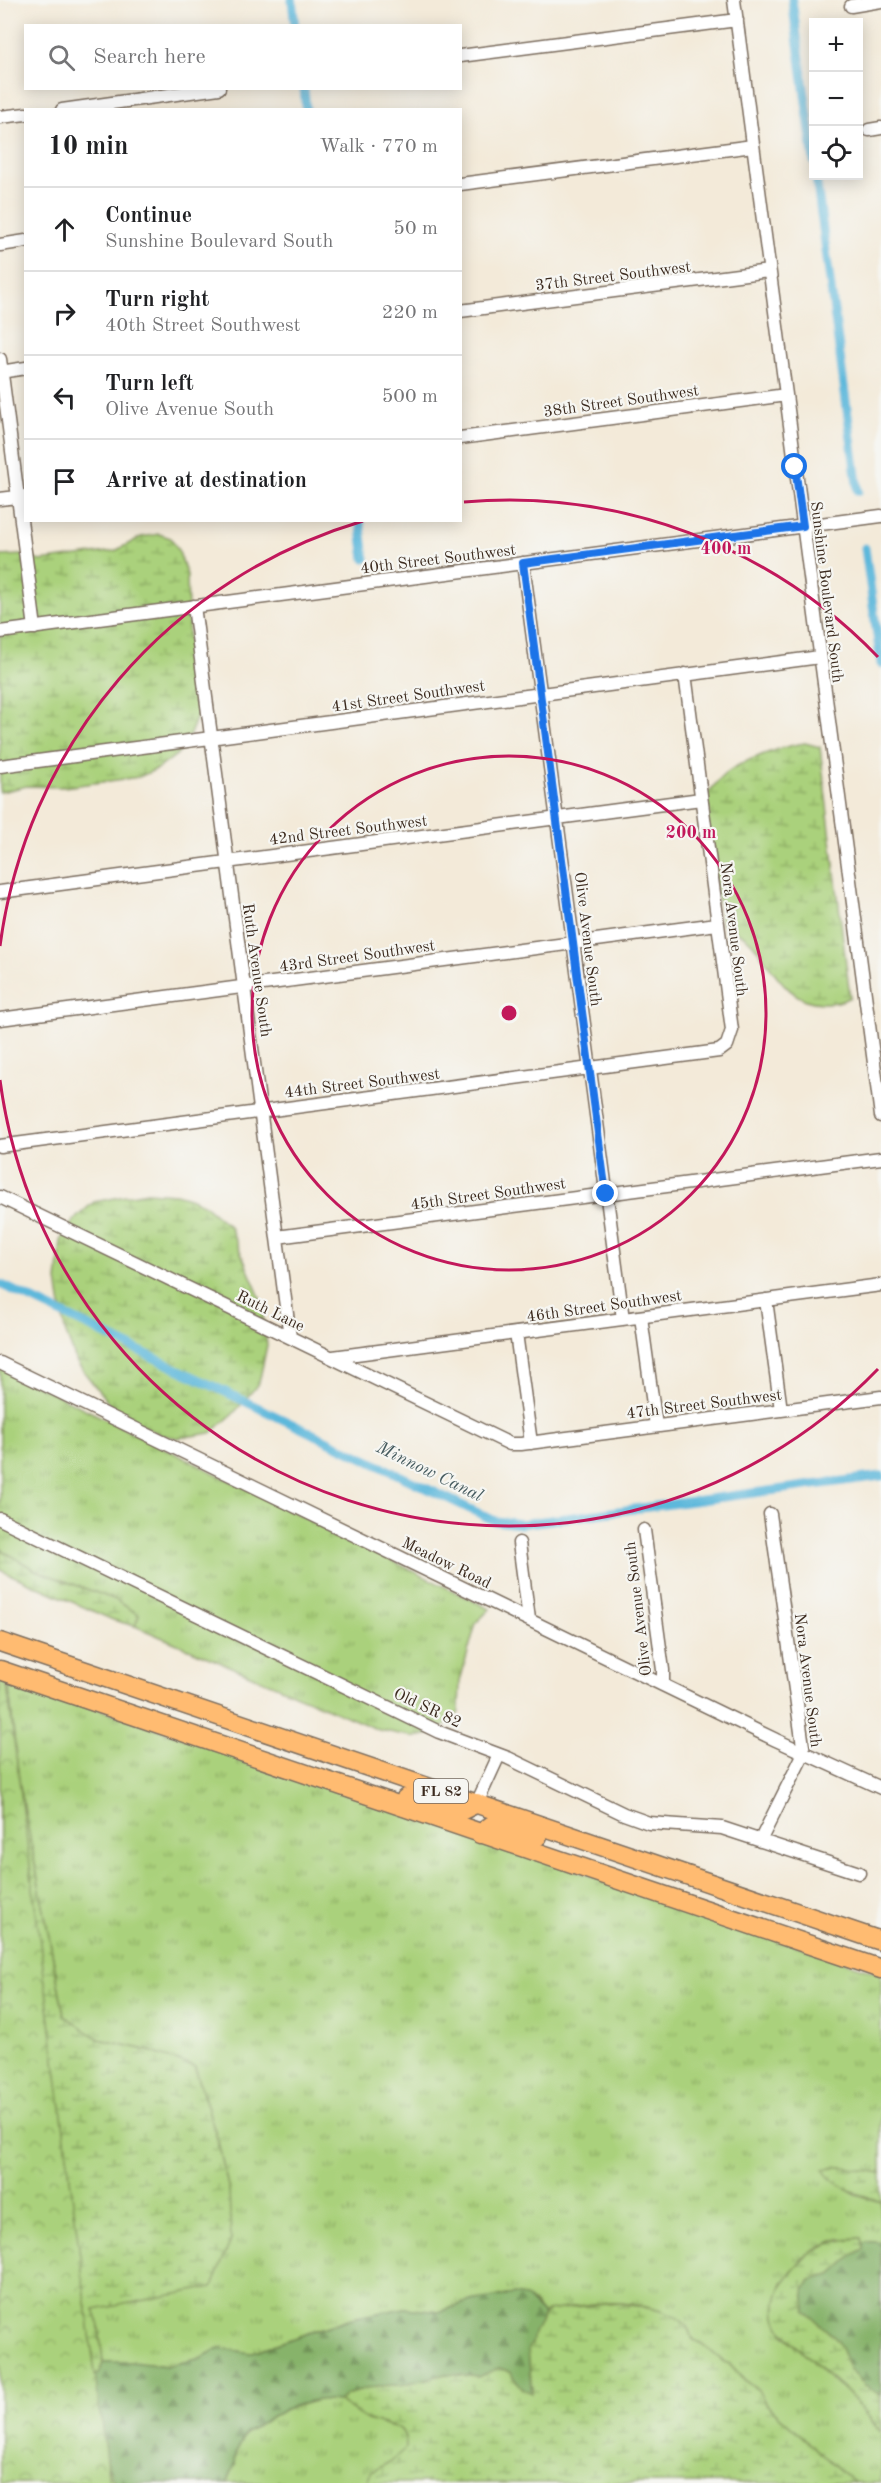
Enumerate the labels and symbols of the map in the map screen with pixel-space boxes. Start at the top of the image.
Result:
street label: 37th Street Southwest [535,259,692,294]
street label: 38th Street Southwest [543,383,700,421]
route start [781,453,807,479]
street label: Sunshine Boulevard South [807,501,845,684]
text: 400 m [701,540,751,558]
street label: 40th Street Southwest [360,542,517,577]
street label: 41st Street Southwest [331,678,486,716]
street label: 42nd Street Southwest [268,813,429,849]
text: 200 m [666,824,716,842]
street label: Nora Avenue South [717,861,749,998]
street label: Olive Avenue South [571,871,603,1008]
street label: Ruth Avenue South [239,902,273,1038]
street label: 43rd Street Southwest [278,938,437,976]
centre of rings [499,1003,519,1023]
street label: 44th Street Southwest [284,1066,441,1101]
street label: 45th Street Southwest [410,1176,567,1214]
route end [592,1180,618,1206]
street label: 46th Street Southwest [526,1288,683,1326]
street label: Ruth Lane [234,1289,307,1335]
street label: 47th Street Southwest [626,1387,783,1422]
water label: Minnow Canal [373,1438,486,1506]
street label: Meadow Road [399,1535,493,1592]
street label: Olive Avenue South [623,1540,655,1677]
street label: Nora Avenue South [791,1612,823,1749]
street label: Old SR 82 [391,1686,464,1731]
road number: FL 82 [414,1779,468,1803]

